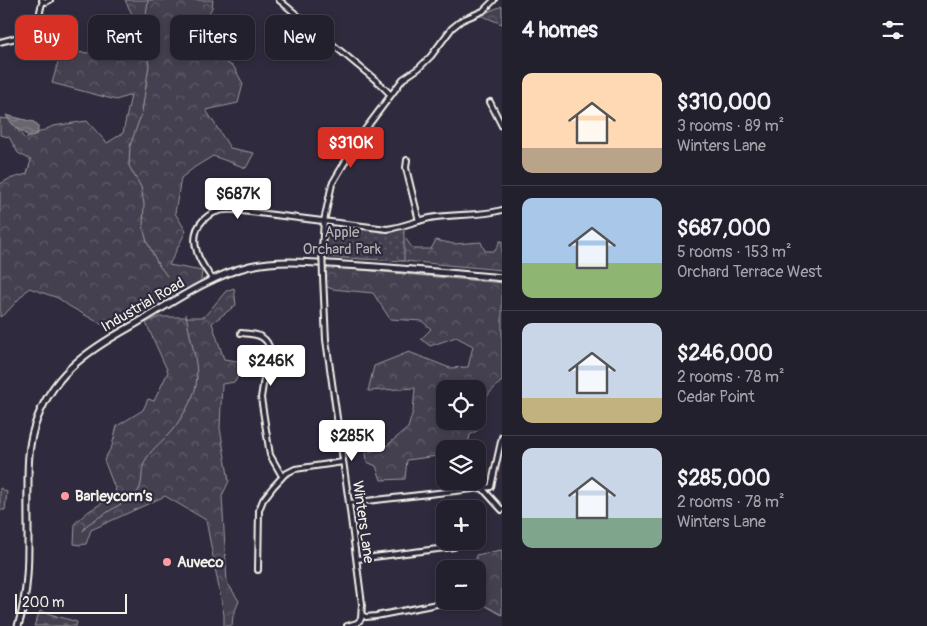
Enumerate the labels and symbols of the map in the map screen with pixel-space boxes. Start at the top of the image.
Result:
pin: $310K [316,126,386,169]
pin: $687K [203,178,273,220]
park label: Apple Orchard Park [303,223,382,259]
street label: Industrial Road [98,273,188,337]
pin: $246K [236,344,306,387]
pin: $285K [317,420,387,462]
street label: Winters Lane [348,479,378,565]
place label: Barleycorn’s [75,487,153,506]
marker: Barleycorn’s [59,490,71,502]
place label: Auveco [177,553,224,572]
marker: Auveco [161,556,173,568]
scale bar [15,591,128,614]

